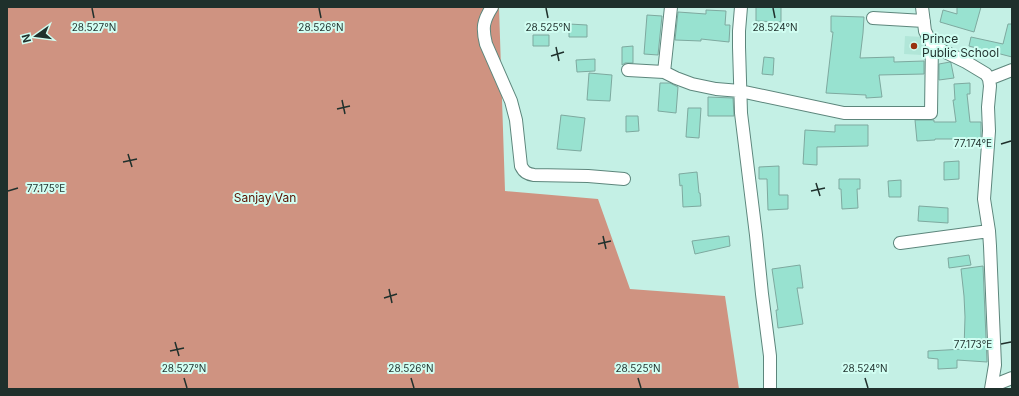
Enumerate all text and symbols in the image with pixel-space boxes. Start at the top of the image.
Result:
north arrow [16,16,56,56]
text: 28.527°N [72,21,116,33]
text: 28.526°N [298,21,344,33]
text: 28.525°N [525,21,571,33]
text: 28.524°N [752,21,798,33]
place label: Prince Public School [922,31,999,60]
text: N [18,33,34,44]
marker: Prince Public School [909,41,919,51]
text: 77.174°E [954,137,992,149]
text: 77.175°E [27,182,65,194]
park label: Sanjay Van [234,190,296,205]
text: 77.173°E [954,338,992,350]
text: 28.527°N [162,362,206,374]
text: 28.526°N [388,362,434,374]
text: 28.525°N [615,362,661,374]
text: 28.524°N [842,362,888,374]

